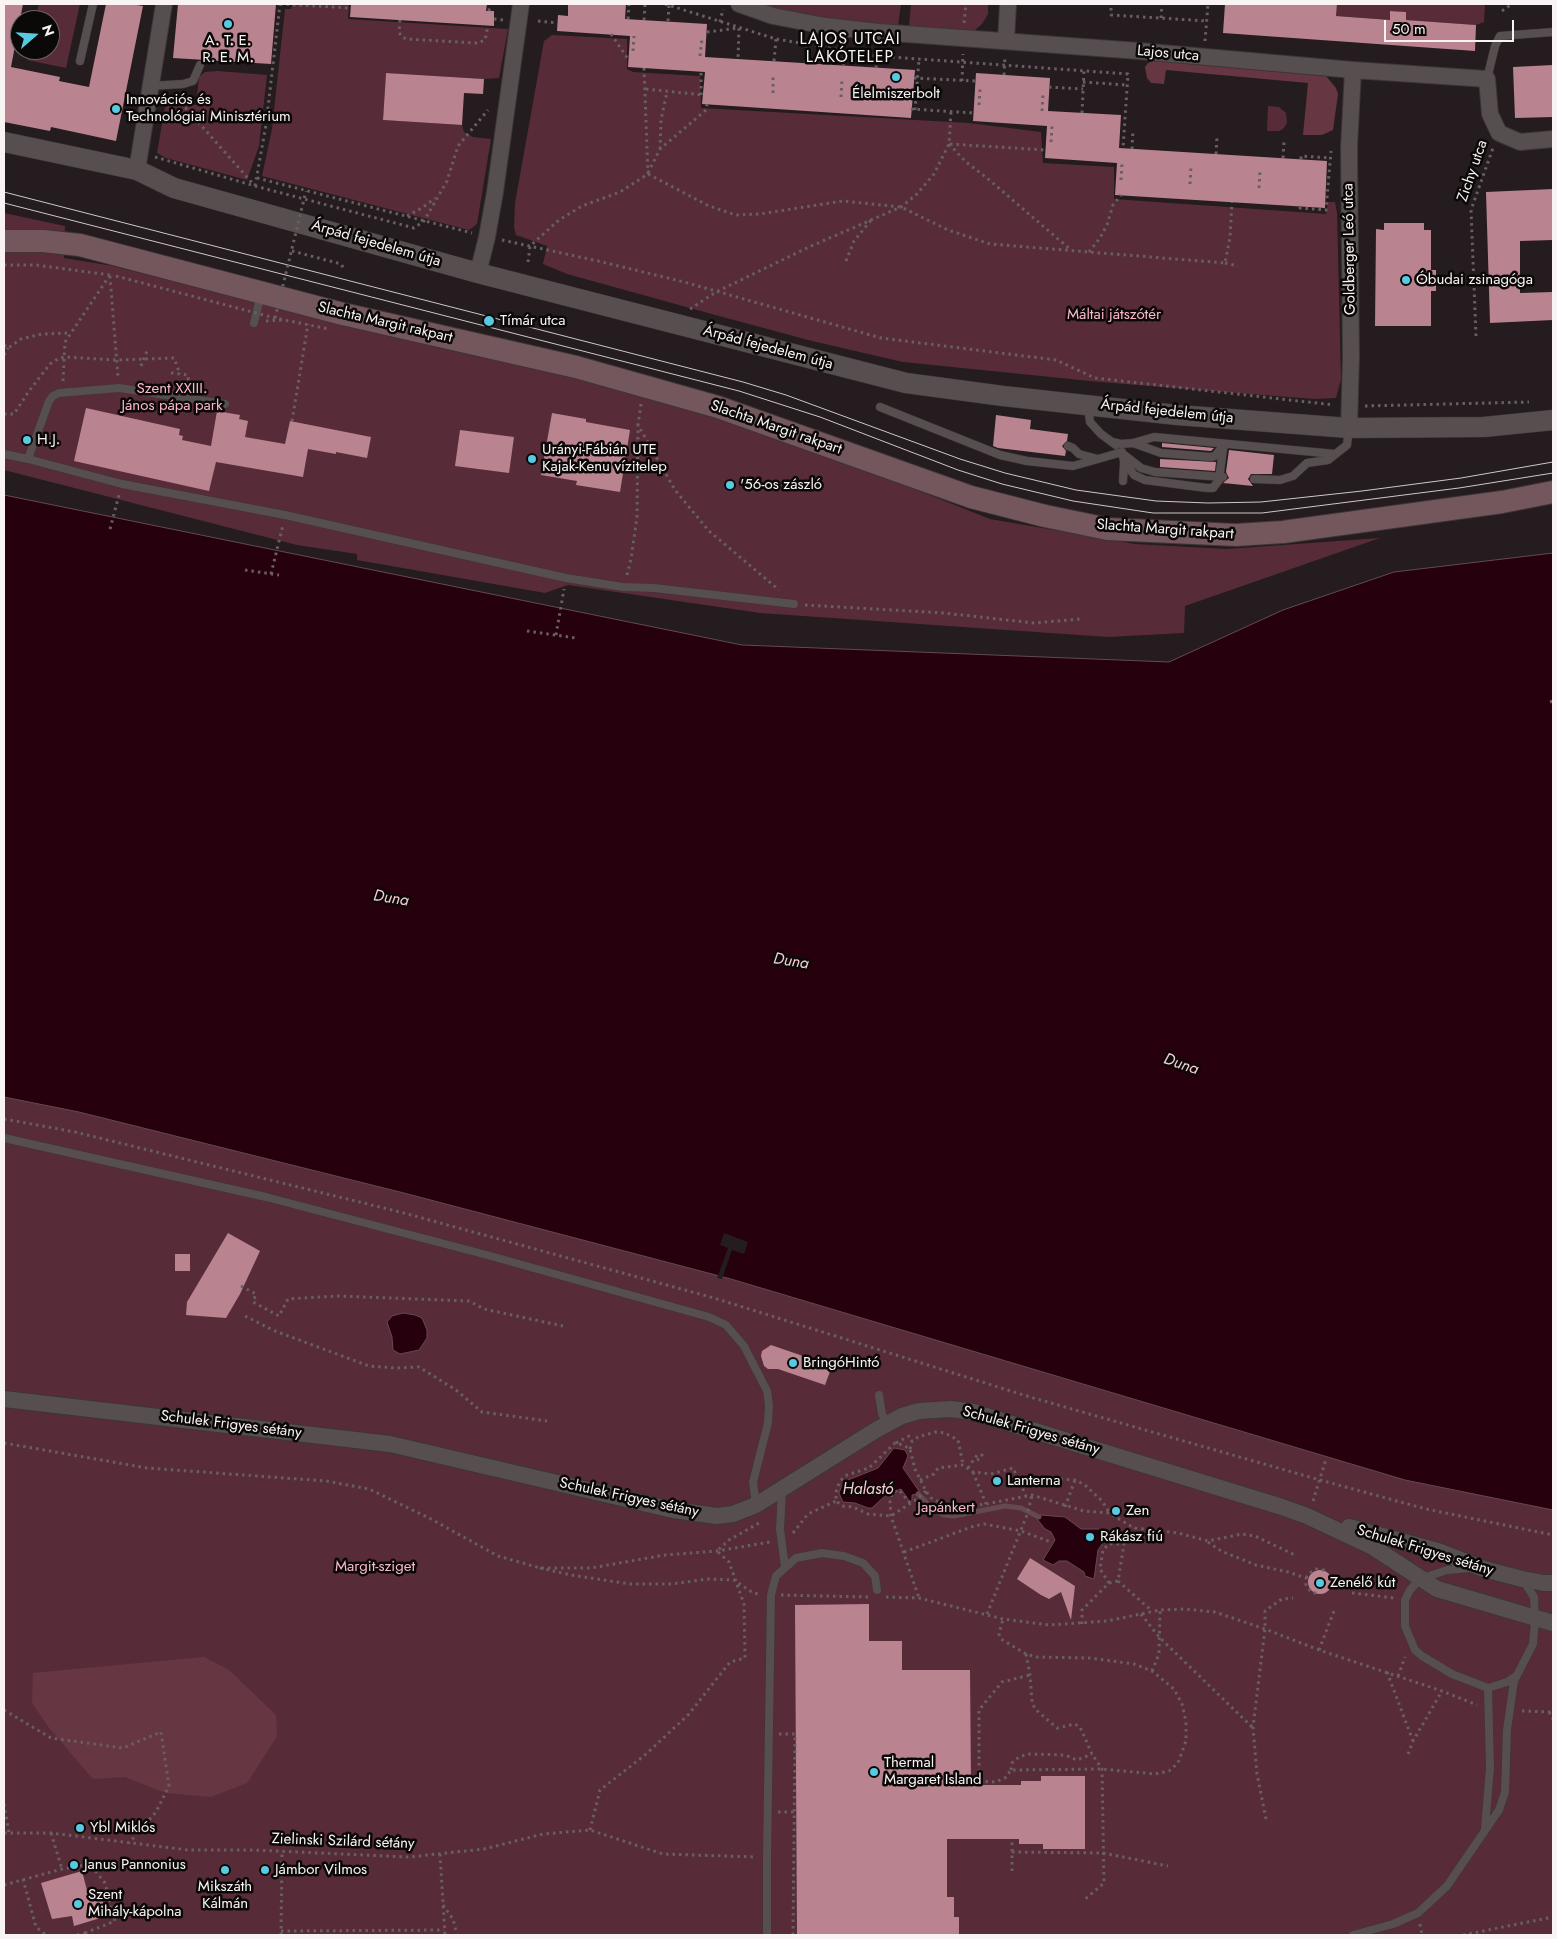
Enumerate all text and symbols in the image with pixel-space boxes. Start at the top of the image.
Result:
north arrow [10,10,60,60]
scale bar [1387,10,1517,42]
marker: A. T. E. R. E. M. [222,18,234,30]
text: 50 m [1392,18,1426,40]
text: N [37,22,60,39]
district label: LAJOS UTCAI LAKÓTELEP [798,30,902,68]
place label: A. T. E. R. E. M. [202,32,254,67]
street label: Lajos utca [1136,42,1200,66]
marker: Élelmiszerbolt [890,71,902,83]
place label: Élelmiszerbolt [852,85,940,103]
place label: Innovációs és Technológiai Minisztérium [126,91,291,126]
marker: Innovációs és Technológiai Minisztérium [110,103,122,115]
street label: Zichy utca [1454,138,1492,204]
street label: Goldberger Leó utca [1340,183,1360,315]
street label: Árpád fejedelem útja [309,217,443,271]
place label: Óbudai zsinagóga [1416,271,1533,289]
marker: Óbudai zsinagóga [1400,274,1412,286]
street label: Slachta Margit rakpart [316,299,454,347]
park label: Máltai játszótér [1067,306,1161,324]
place label: Tímár utca [500,312,565,330]
marker: Tímár utca [482,314,496,328]
street label: Árpád fejedelem útja [701,322,835,374]
park label: Szent XXIII. János pápa park [121,380,223,415]
street label: Árpád fejedelem útja [1100,396,1234,428]
street label: Slachta Margit rakpart [708,397,844,459]
place label: H.J. [37,431,60,449]
marker: H.J. [21,434,33,446]
place label: Urányi-Fábián UTE Kajak-Kenu vízitelep [542,441,667,476]
marker: Urányi-Fábián UTE Kajak-Kenu vízitelep [526,453,538,465]
place label: '56-os zászló [740,476,822,494]
marker: '56-os zászló [724,479,736,491]
street label: Slachta Margit rakpart [1096,516,1234,544]
water label: Duna [372,887,410,911]
water label: Duna [772,950,810,974]
water label: Duna [1161,1050,1201,1080]
place label: BringóHintó [803,1354,879,1372]
marker: BringóHintó [787,1357,799,1369]
street label: Schulek Frigyes sétány [960,1403,1102,1459]
street label: Schulek Frigyes sétány [159,1407,303,1443]
place label: Lanterna [1007,1472,1060,1490]
street label: Schulek Frigyes sétány [558,1474,700,1522]
marker: Lanterna [991,1475,1003,1487]
water label: Halastó [843,1480,893,1500]
park label: Japánkert [917,1499,975,1517]
place label: Zen [1126,1502,1149,1520]
marker: Zen [1110,1505,1122,1517]
street label: Schulek Frigyes sétány [1355,1522,1495,1580]
place label: Rákász fiú [1100,1528,1163,1546]
marker: Rákász fiú [1084,1531,1096,1543]
park label: Margit-sziget [335,1558,415,1576]
place label: Zenélő kút [1330,1574,1395,1592]
marker: Zenélő kút [1314,1577,1326,1589]
place label: Thermal Margaret Island [884,1754,982,1789]
marker: Thermal Margaret Island [868,1766,880,1778]
place label: Ybl Miklós [90,1819,155,1837]
marker: Ybl Miklós [74,1822,86,1834]
street label: Zielinski Szilárd sétány [271,1831,415,1853]
place label: Janus Pannonius [84,1856,186,1874]
marker: Janus Pannonius [68,1859,80,1871]
place label: Jámbor Vilmos [275,1861,367,1879]
marker: Mikszáth Kálmán [219,1864,231,1876]
marker: Jámbor Vilmos [259,1864,271,1876]
place label: Mikszáth Kálmán [198,1878,252,1913]
place label: Szent Mihály-kápolna [88,1886,182,1921]
marker: Szent Mihály-kápolna [72,1898,84,1910]

